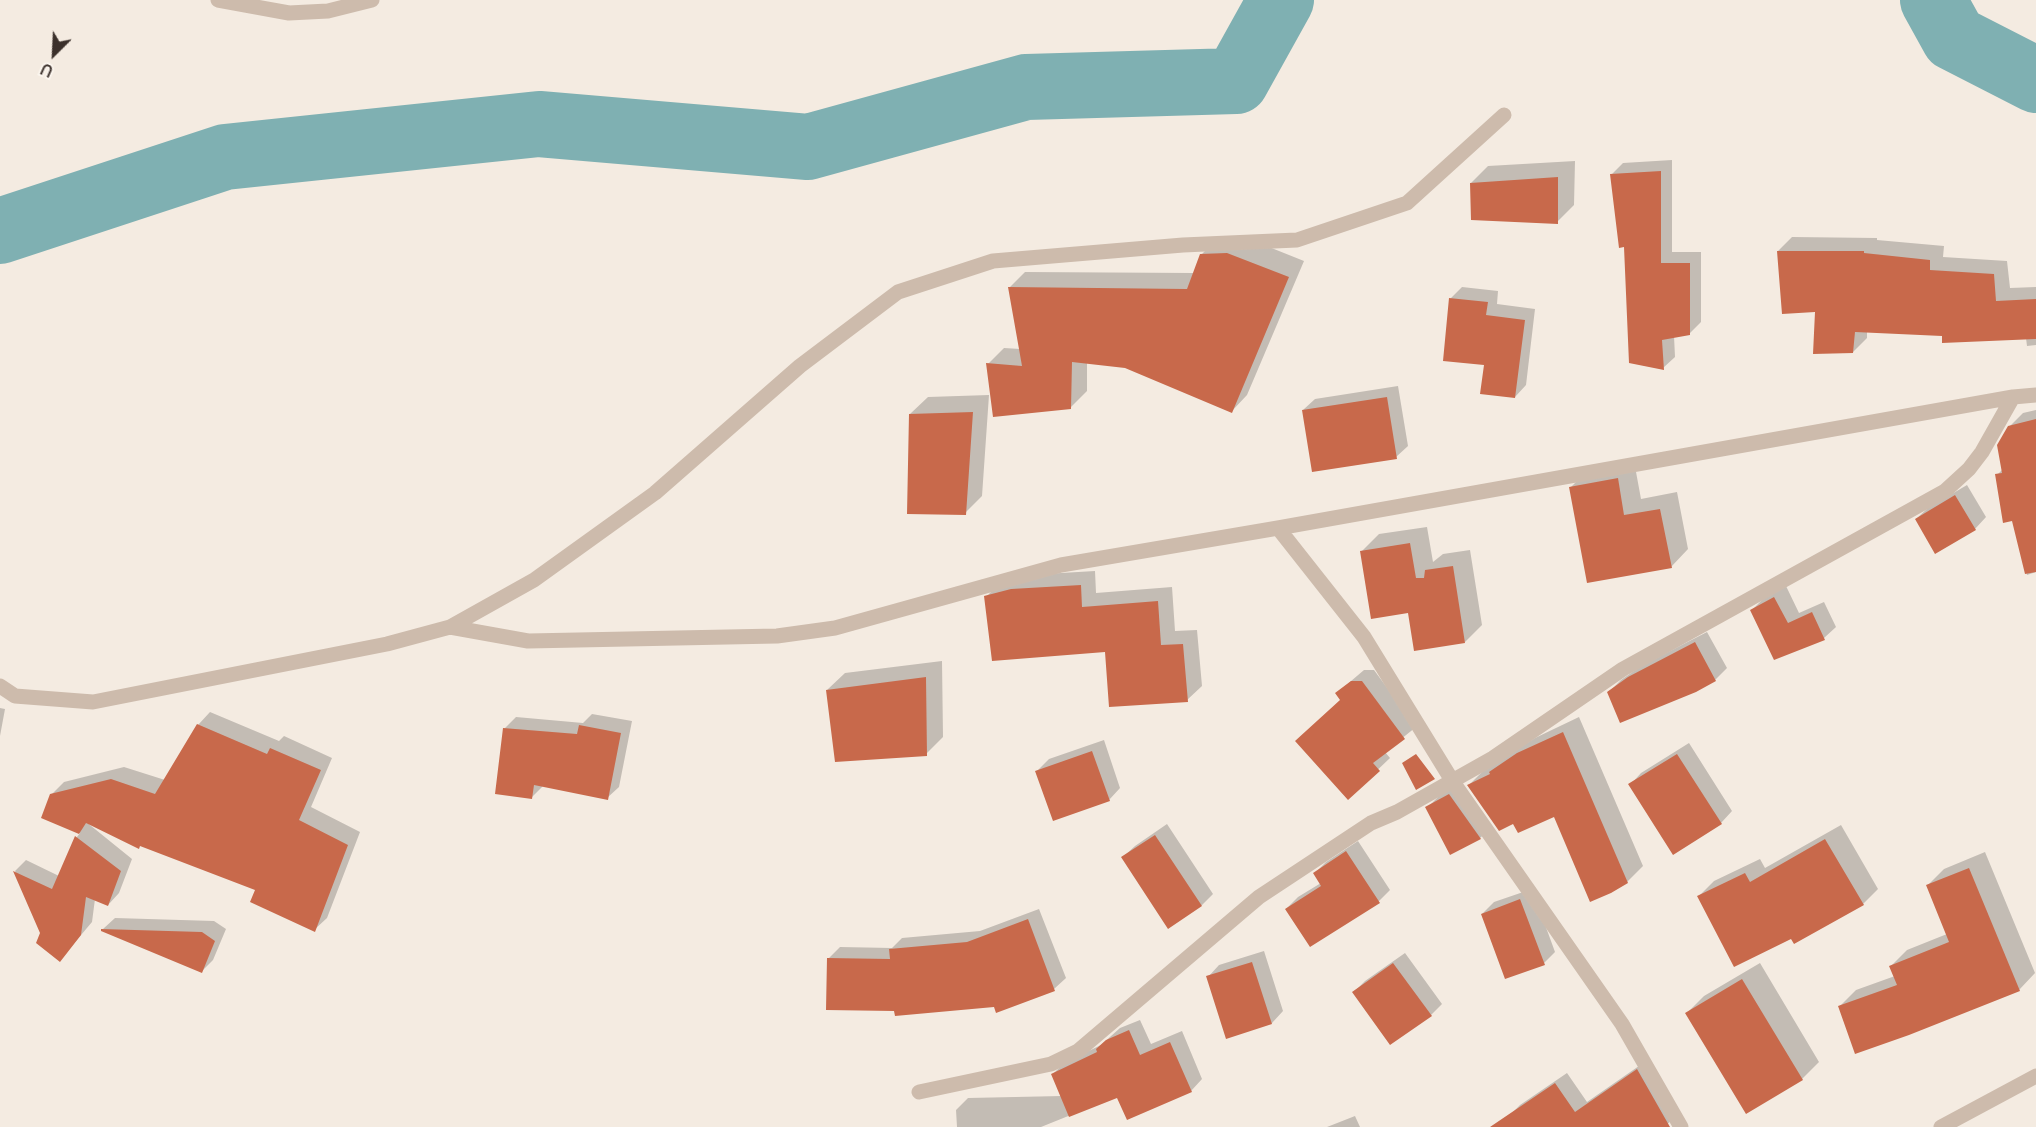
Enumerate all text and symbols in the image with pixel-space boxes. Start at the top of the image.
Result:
north arrow [24,24,84,84]
text: U [37,58,56,83]

